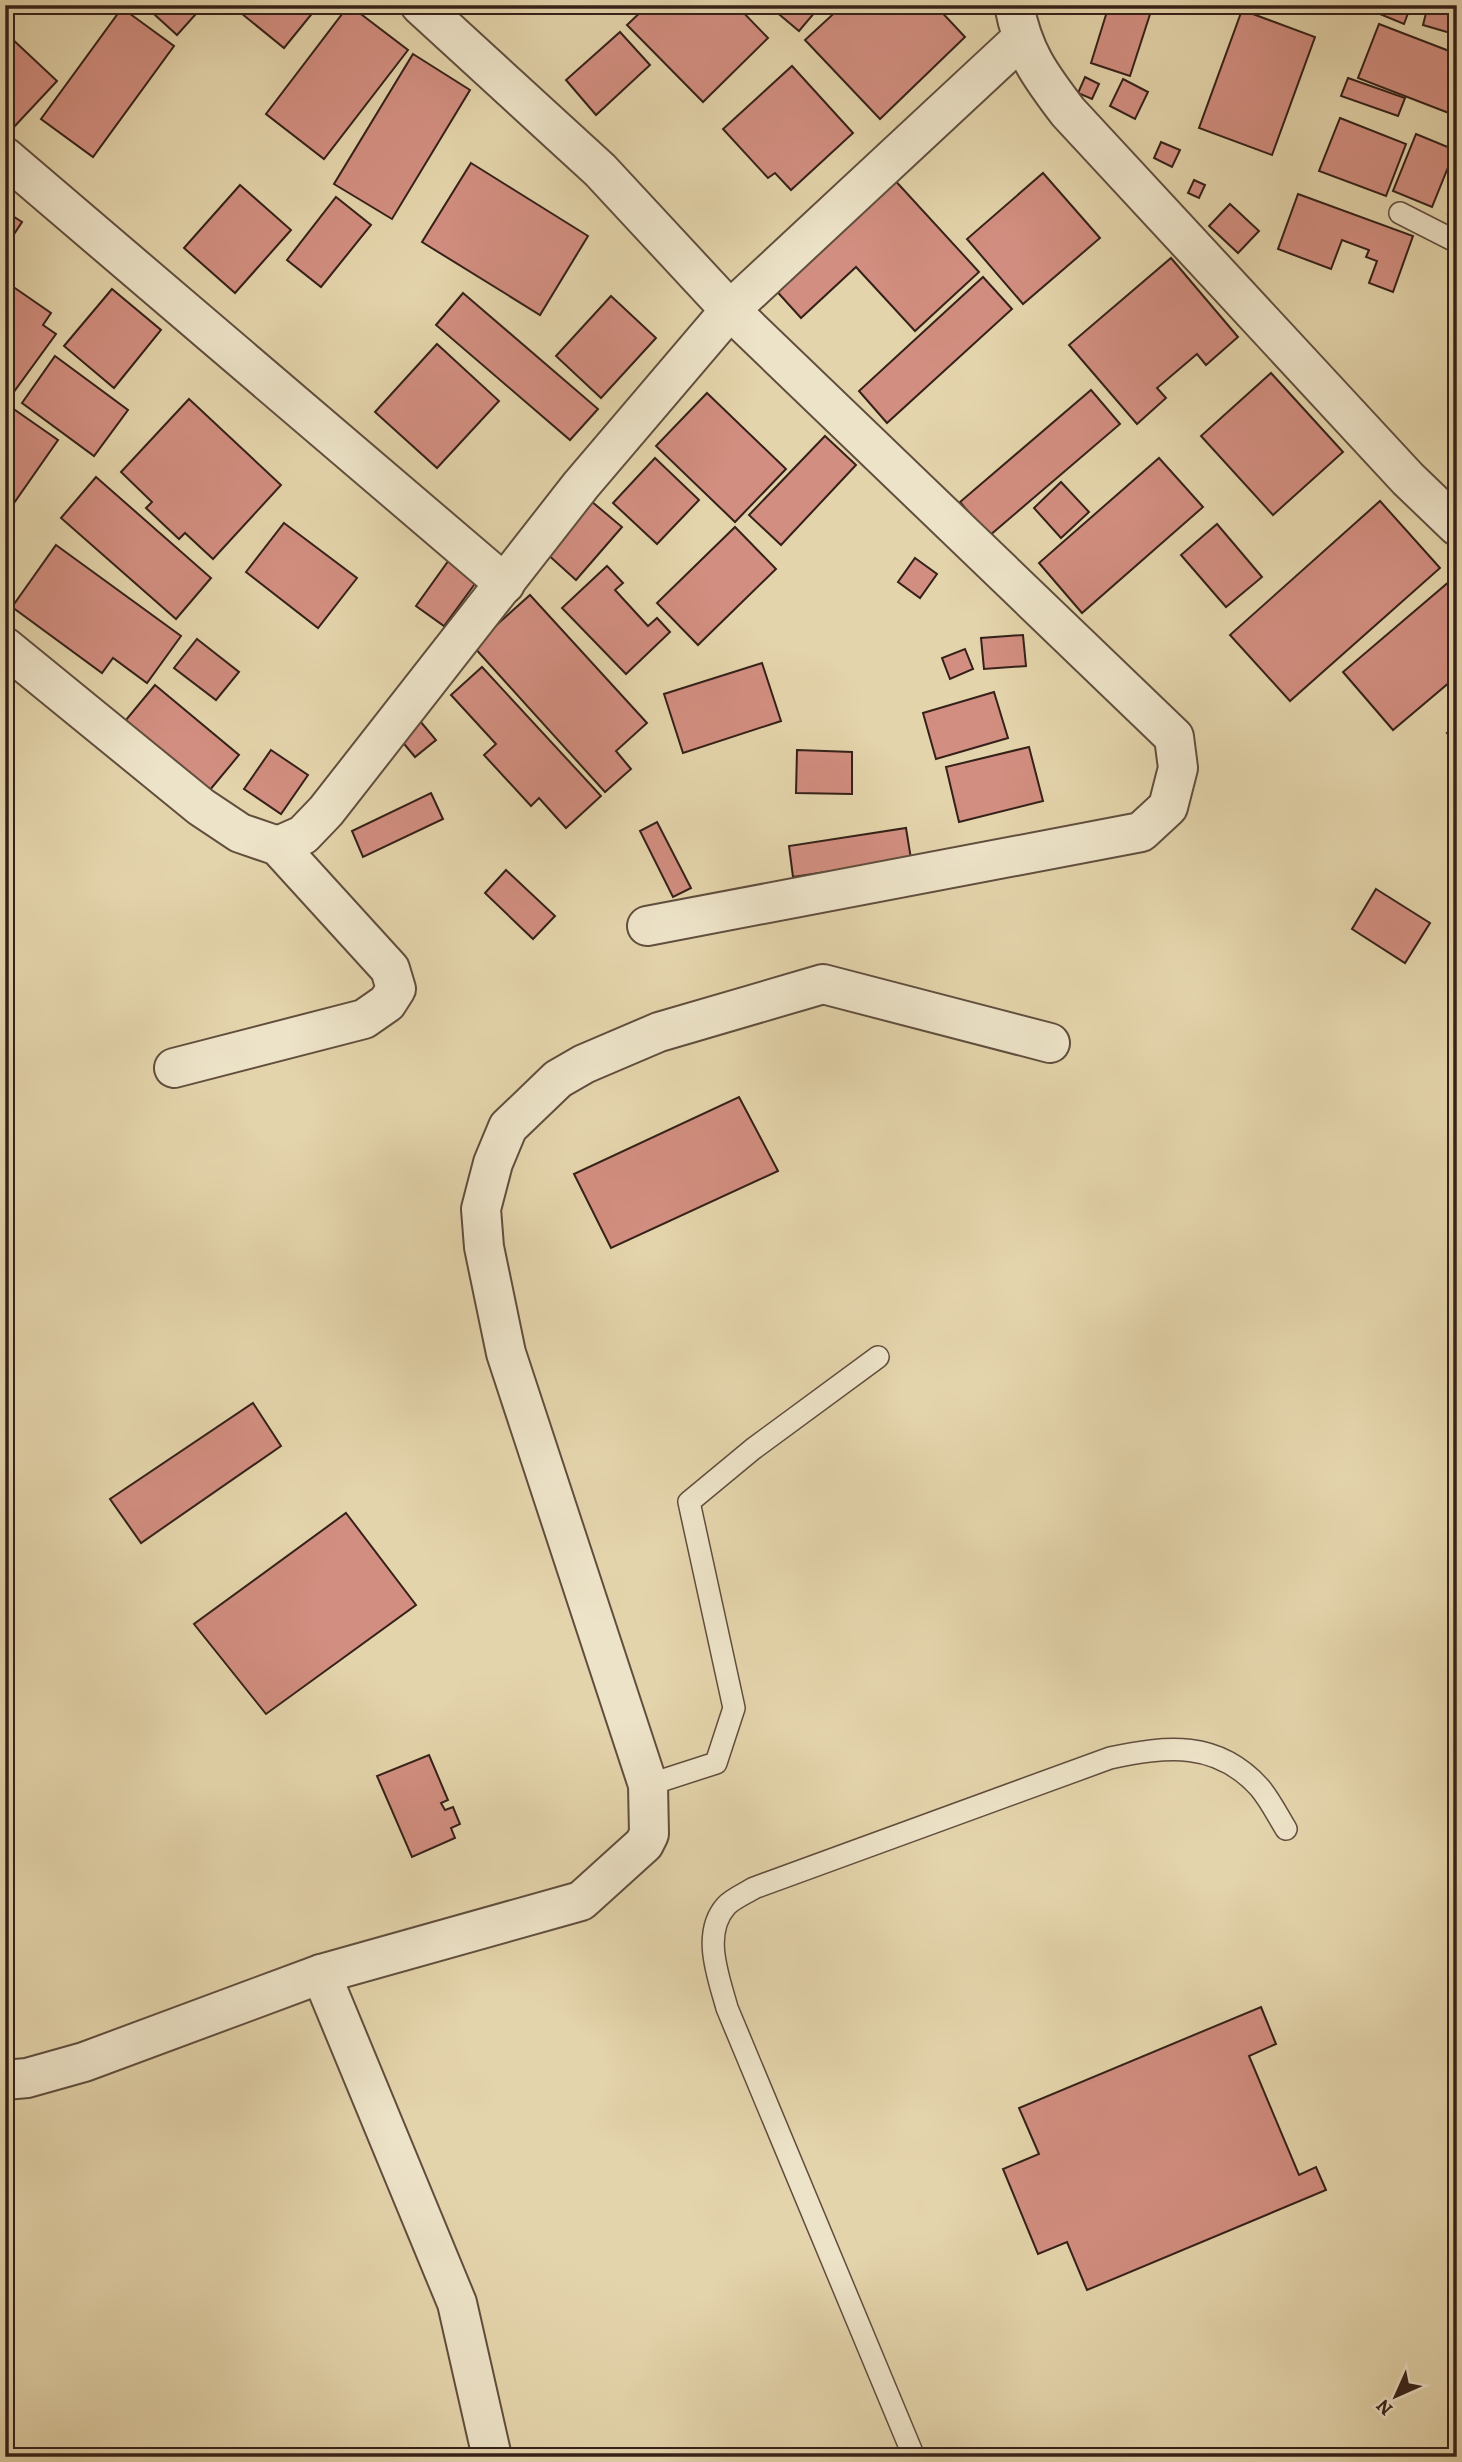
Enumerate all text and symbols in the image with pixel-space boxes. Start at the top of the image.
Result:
north arrow [1360,2360,1430,2430]
text: N [1370,2393,1399,2421]

